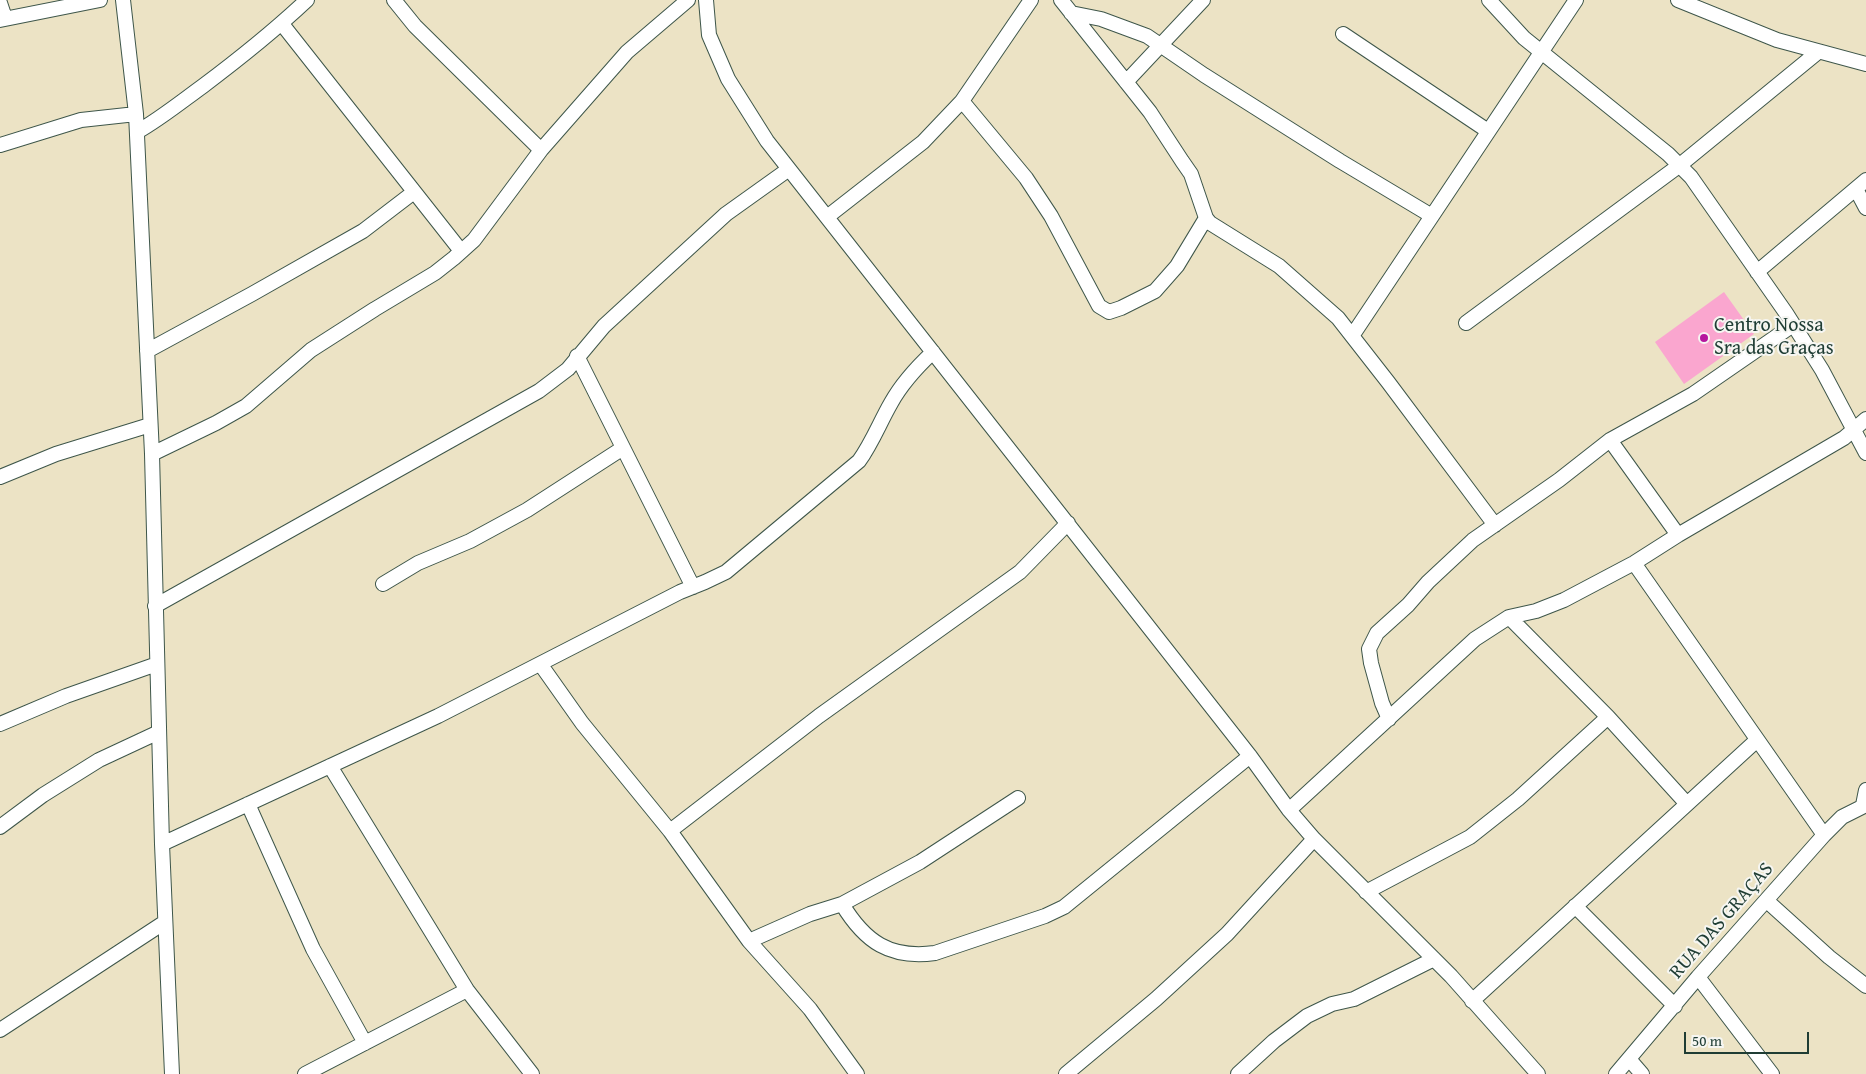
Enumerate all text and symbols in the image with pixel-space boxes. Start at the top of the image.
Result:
place label: Centro Nossa Sra das Graças [1714,314,1834,361]
marker: Centro Nossa Sra das Graças [1698,332,1710,344]
street label: RUA DAS GRAÇAS [1665,858,1779,984]
scale bar [1686,1022,1811,1054]
text: 50 m [1692,1030,1722,1051]

